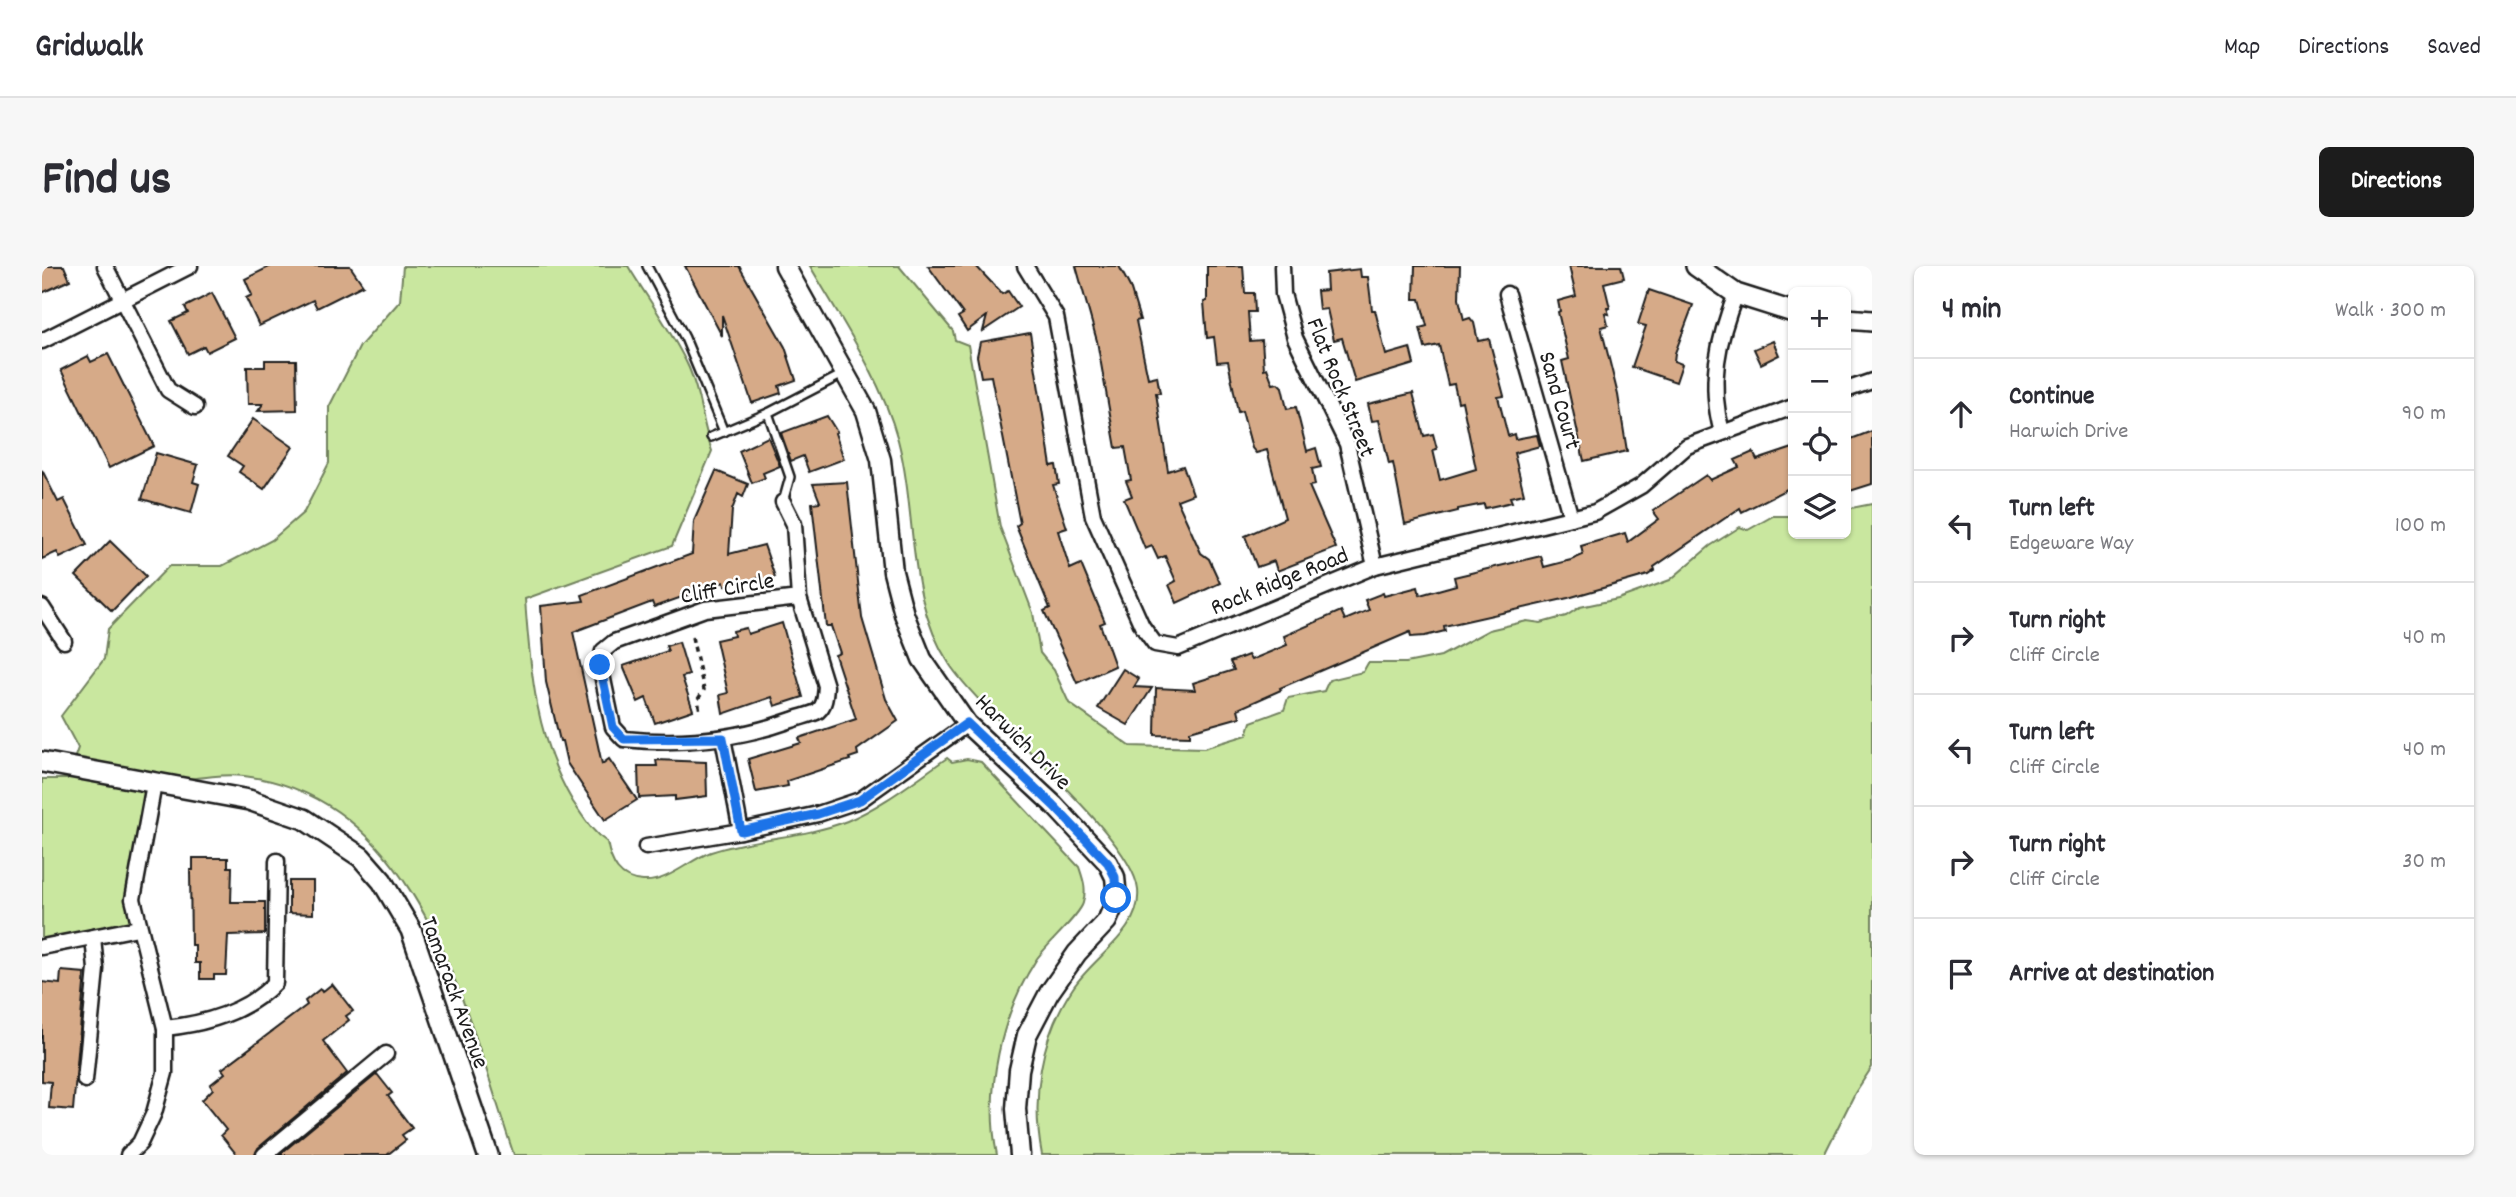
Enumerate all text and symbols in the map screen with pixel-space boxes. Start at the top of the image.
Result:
text: Gridwalk [35,25,144,72]
text: Map [2224,31,2260,65]
text: Directions [2298,31,2389,65]
text: Saved [2427,31,2481,65]
text: Find us [42,147,171,217]
button: Directions [2319,147,2474,217]
map controls [1788,287,1851,539]
button: + [1788,287,1851,350]
text: 4 min [1942,290,2001,333]
text: Walk · 300 m [2335,295,2446,328]
street label: Flat Rock Street [1296,313,1383,463]
street label: Sand Court [1528,348,1588,454]
button: − [1788,350,1851,413]
text: Continue [2009,379,2094,416]
icon: ahead [1942,395,1980,433]
text: 90 m [2402,398,2446,431]
button: locate [1788,413,1851,476]
text: Harwich Drive [2009,416,2129,449]
button: layers [1788,476,1851,539]
text: Turn left [2009,491,2095,528]
icon: left [1942,507,1980,545]
text: 100 m [2395,510,2446,543]
text: Edgeware Way [2009,528,2133,561]
street label: Rock Ridge Road [1206,540,1354,626]
street label: Cliff Circle [678,565,777,615]
text: Turn right [2009,603,2106,640]
icon: right [1942,619,1980,657]
text: 40 m [2403,622,2446,655]
text: Cliff Circle [2009,640,2100,673]
route end [584,649,615,680]
street label: Harwich Drive [966,687,1078,799]
text: Turn left [2009,715,2095,752]
icon: left [1942,731,1980,769]
text: 40 m [2403,734,2446,767]
text: Cliff Circle [2009,752,2100,785]
text: Turn right [2009,827,2106,864]
icon: right [1942,843,1980,881]
text: 30 m [2402,846,2446,879]
text: Cliff Circle [2009,864,2100,897]
route start [1100,882,1131,913]
street label: Tamarack Avenue [410,912,496,1074]
icon: arrive [1942,955,1980,993]
text: Arrive at destination [2009,956,2214,993]

